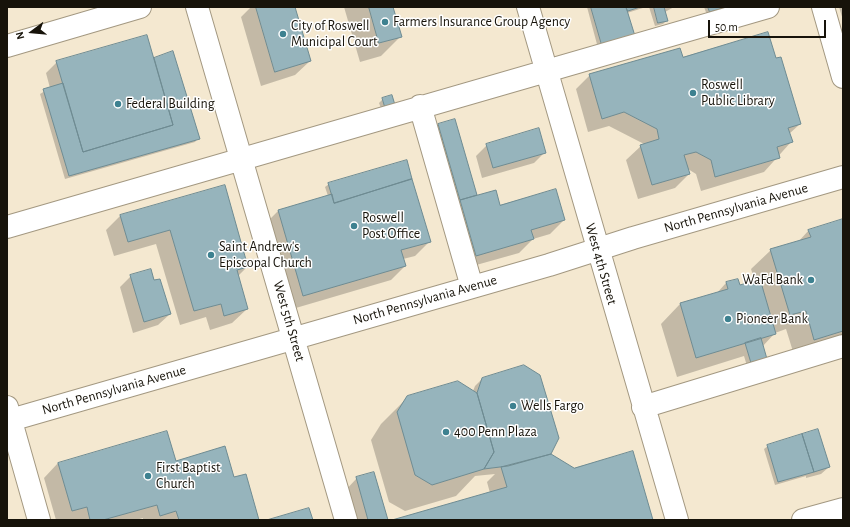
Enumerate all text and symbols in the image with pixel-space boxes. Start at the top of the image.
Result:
north arrow [12,12,52,52]
scale bar [710,12,828,38]
place label: Farmers Insurance Group Agency [393,14,570,30]
marker: Farmers Insurance Group Agency [380,17,390,27]
place label: City of Roswell Municipal Court [291,18,377,50]
text: 50 m [715,21,738,33]
marker: City of Roswell Municipal Court [278,29,288,39]
text: N [14,30,26,41]
place label: Roswell Public Library [701,77,775,110]
marker: Roswell Public Library [688,88,698,98]
place label: Federal Building [126,96,215,112]
marker: Federal Building [113,99,123,109]
street label: North Pennsylvania Avenue [662,179,810,237]
place label: Roswell Post Office [362,210,420,242]
marker: Roswell Post Office [349,221,359,231]
street label: West 4th Street [581,221,621,307]
place label: Saint Andrew's Episcopal Church [219,239,312,272]
marker: Saint Andrew's Episcopal Church [206,250,216,260]
street label: North Pennsylvania Avenue [351,271,499,329]
place label: WaFd Bank [742,272,803,288]
marker: WaFd Bank [806,275,816,285]
street label: West 5th Street [269,279,309,363]
place label: Pioneer Bank [736,311,808,327]
marker: Pioneer Bank [723,314,733,324]
street label: North Pennsylvania Avenue [40,361,188,419]
place label: Wells Fargo [521,398,584,414]
marker: Wells Fargo [508,401,518,411]
place label: 400 Penn Plaza [454,424,537,440]
marker: 400 Penn Plaza [441,427,451,437]
place label: First Baptist Church [156,460,221,492]
marker: First Baptist Church [143,471,153,481]

